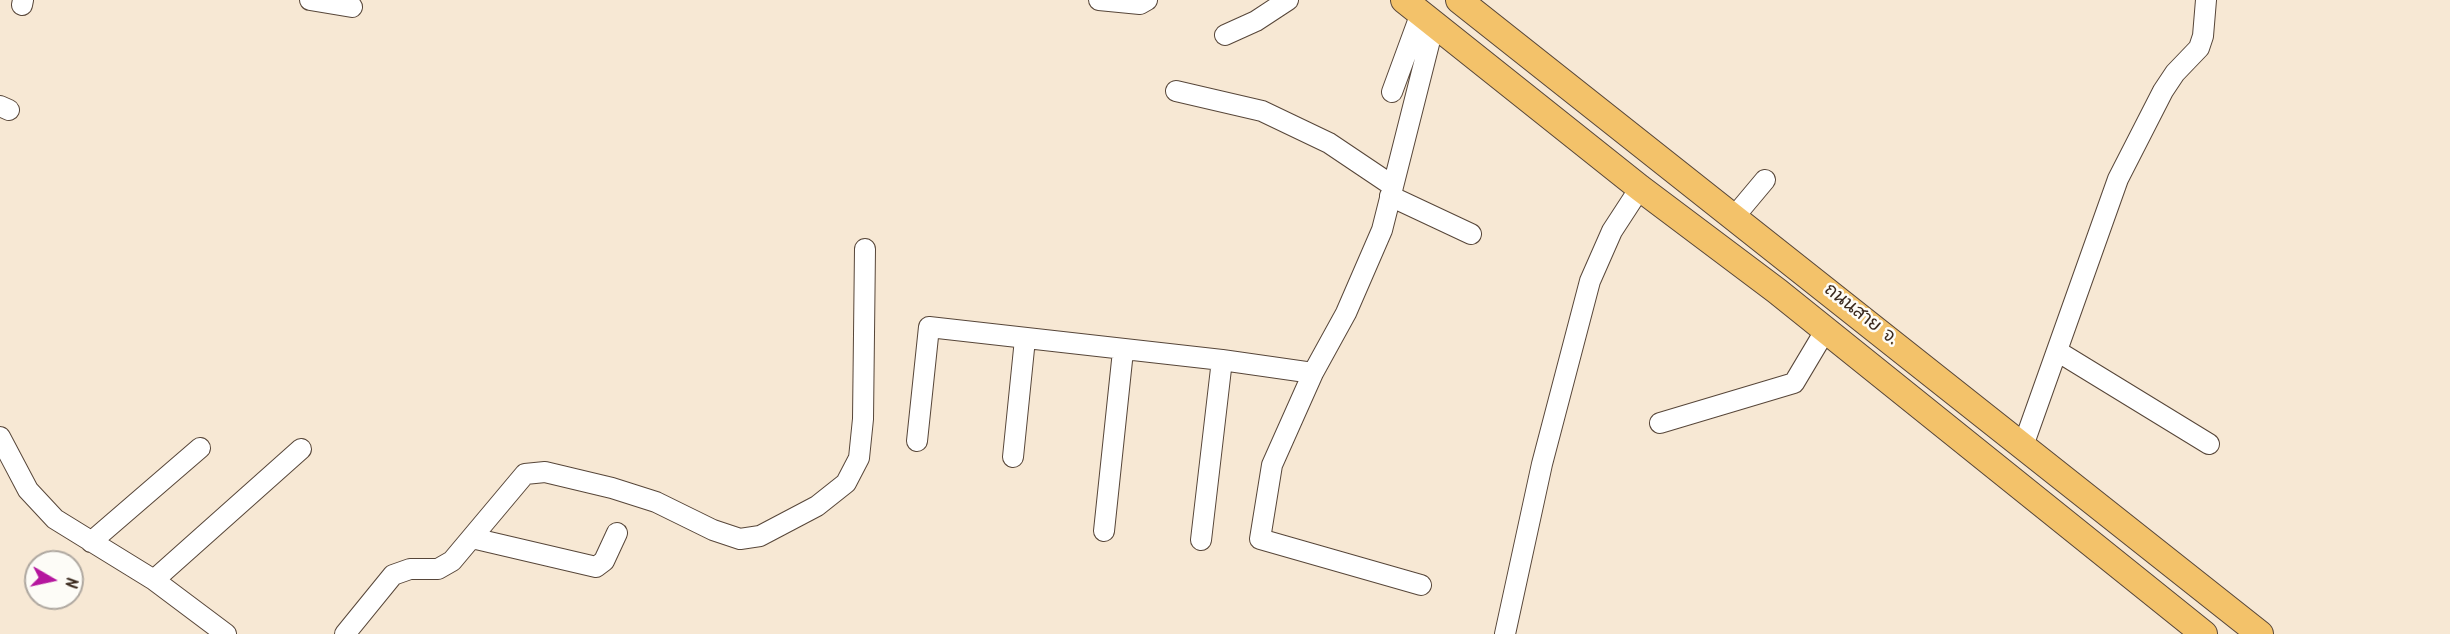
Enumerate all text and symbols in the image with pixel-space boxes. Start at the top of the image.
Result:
street label: ถนนสาย จ. [1819,280,1901,352]
north arrow [24,550,84,610]
text: N [57,576,83,590]

